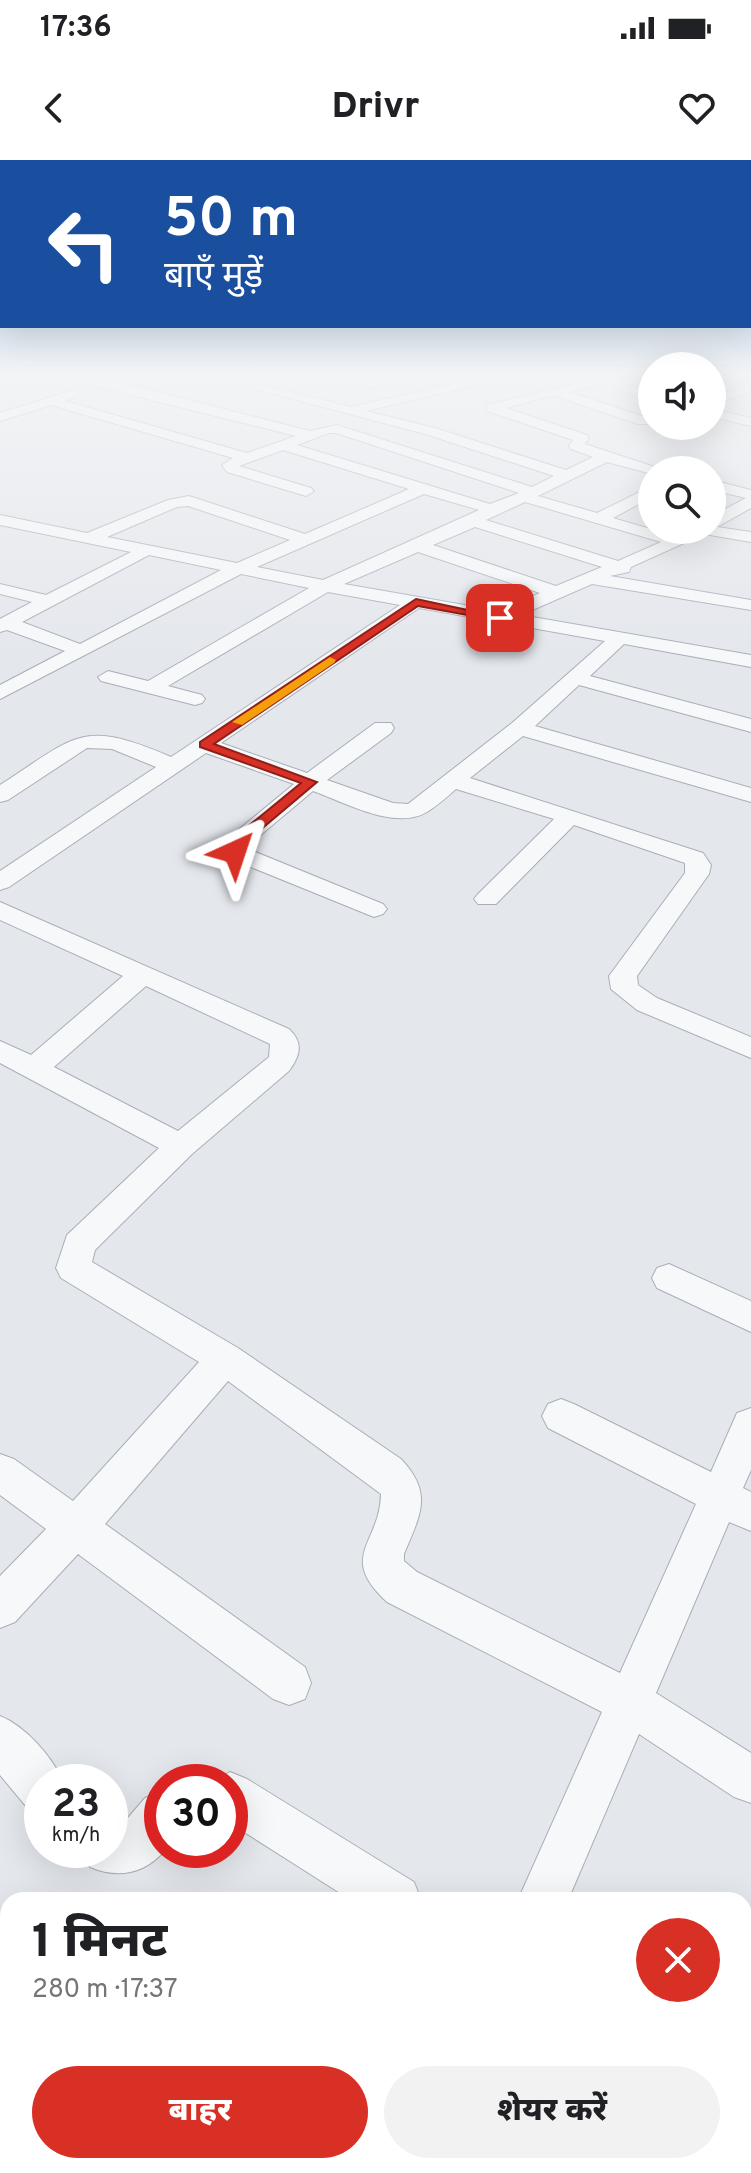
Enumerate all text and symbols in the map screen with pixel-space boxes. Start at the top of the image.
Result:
text: 17:36 [40,10,112,47]
text: Drivr [332,85,419,131]
icon: back [32,86,76,130]
icon: heart [675,86,719,130]
text: 50 m [164,186,298,256]
icon: left [32,192,136,296]
text: बाएँ मुड़ें [164,255,263,301]
map controls [638,352,726,544]
button: sound [638,352,726,440]
button: search [638,456,726,544]
pin [466,584,534,652]
icon: arrive [478,596,522,640]
position arrow [193,810,277,894]
speed limit sign: 30 [144,1764,248,1868]
text: 23 [52,1781,100,1831]
text: km/h [52,1823,100,1849]
text: 1 मिनट [32,1914,167,1974]
button: close [636,1918,720,2002]
text: 280 m · 17:37 [32,1974,178,2007]
button: बाहर [32,2066,368,2158]
button: शेयर करें [384,2066,720,2158]

